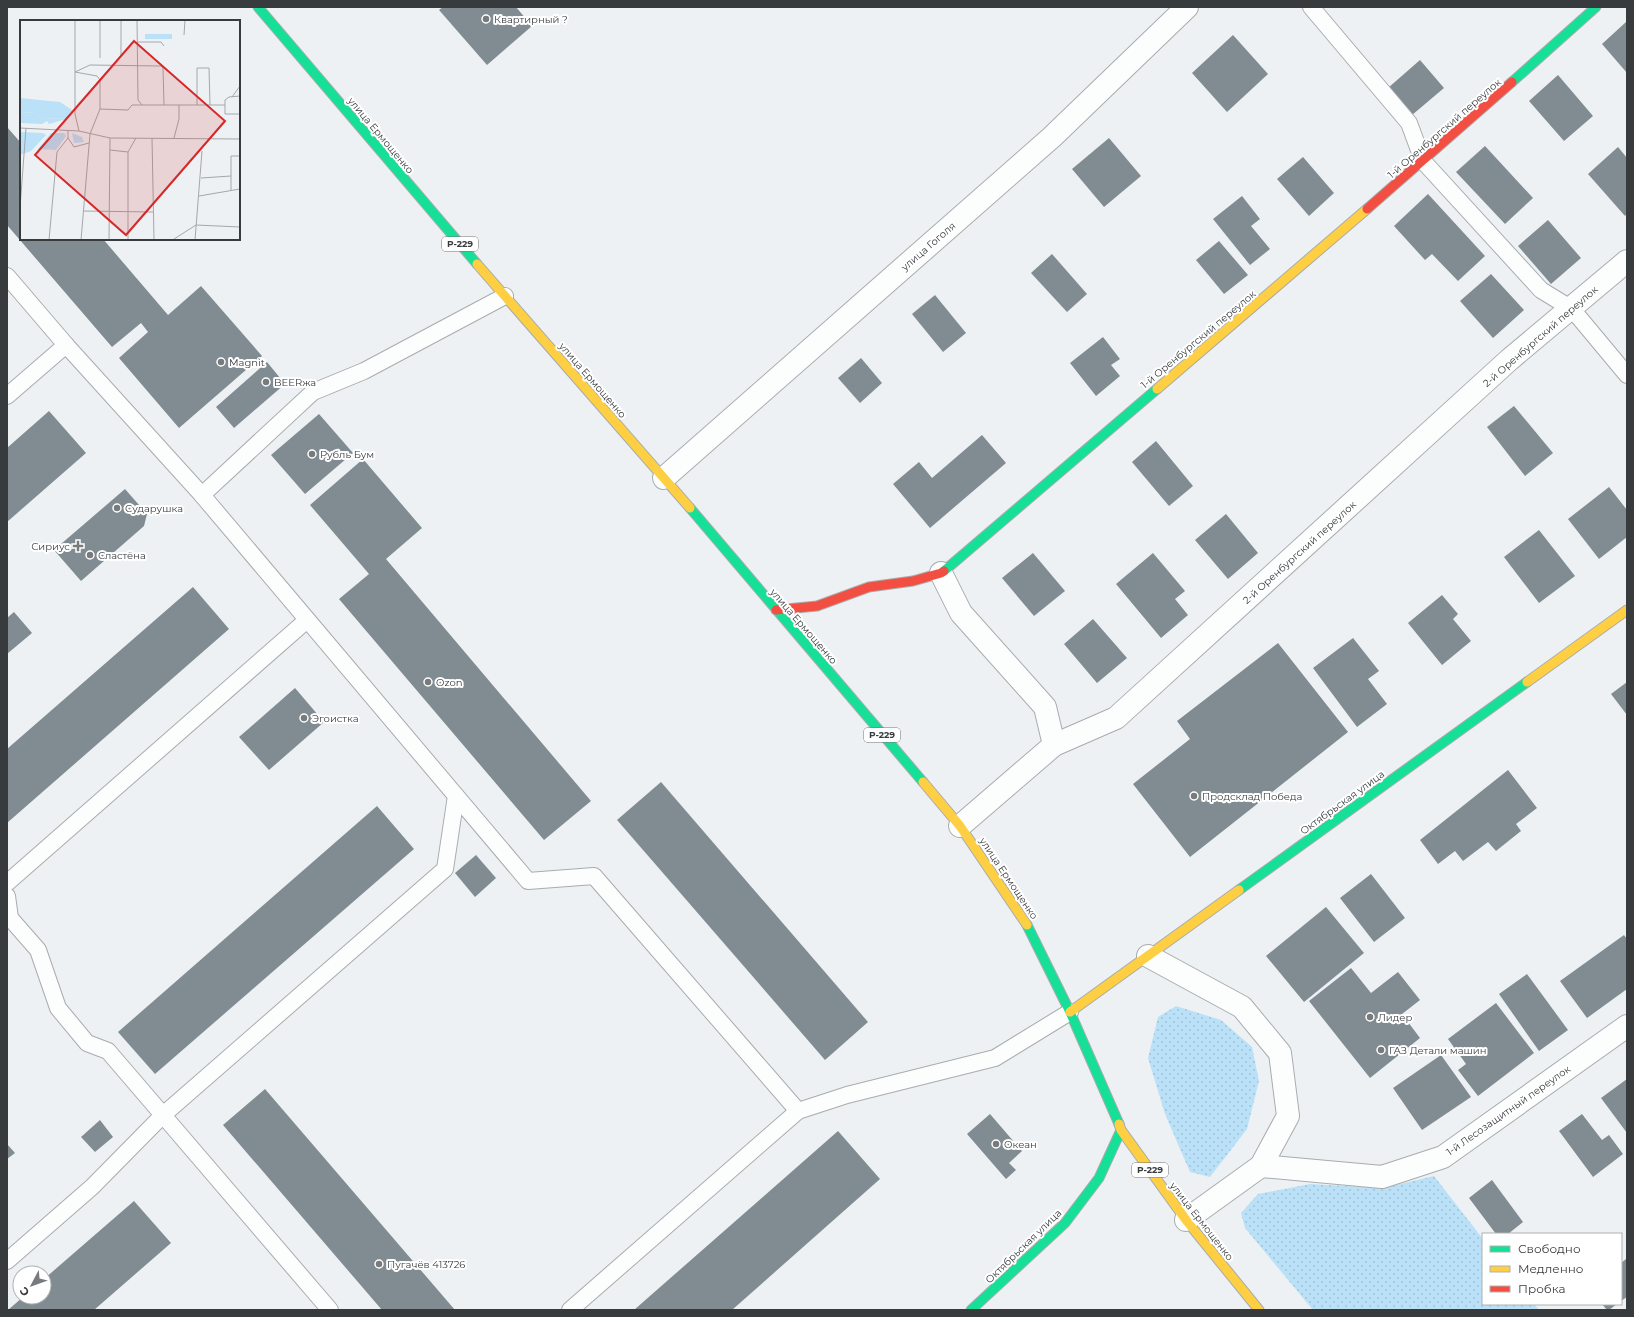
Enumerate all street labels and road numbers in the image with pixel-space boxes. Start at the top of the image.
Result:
street label: 1-й Оренбургский переулок [1385,75,1504,181]
street label: улица Ермощенко [344,94,416,176]
street label: улица Гоголя [898,219,958,274]
road number: Р-229 [442,237,478,251]
street label: 2-й Оренбургский переулок [1480,283,1601,390]
street label: 1-й Оренбургский переулок [1138,287,1259,391]
street label: улица Ермощенко [556,339,629,421]
street label: 2-й Оренбургский переулок [1240,498,1359,607]
street label: улица Ермощенко [767,585,840,667]
road number: Р-229 [864,728,900,742]
street label: Октябрьская улица [1298,767,1387,837]
street label: улица Ермощенко [976,834,1041,922]
street label: 1-й Лесозащитный переулок [1444,1062,1573,1158]
road number: Р-229 [1132,1163,1168,1177]
street label: улица Ермощенко [1166,1179,1236,1263]
street label: Октябрьская улица [982,1207,1064,1286]

